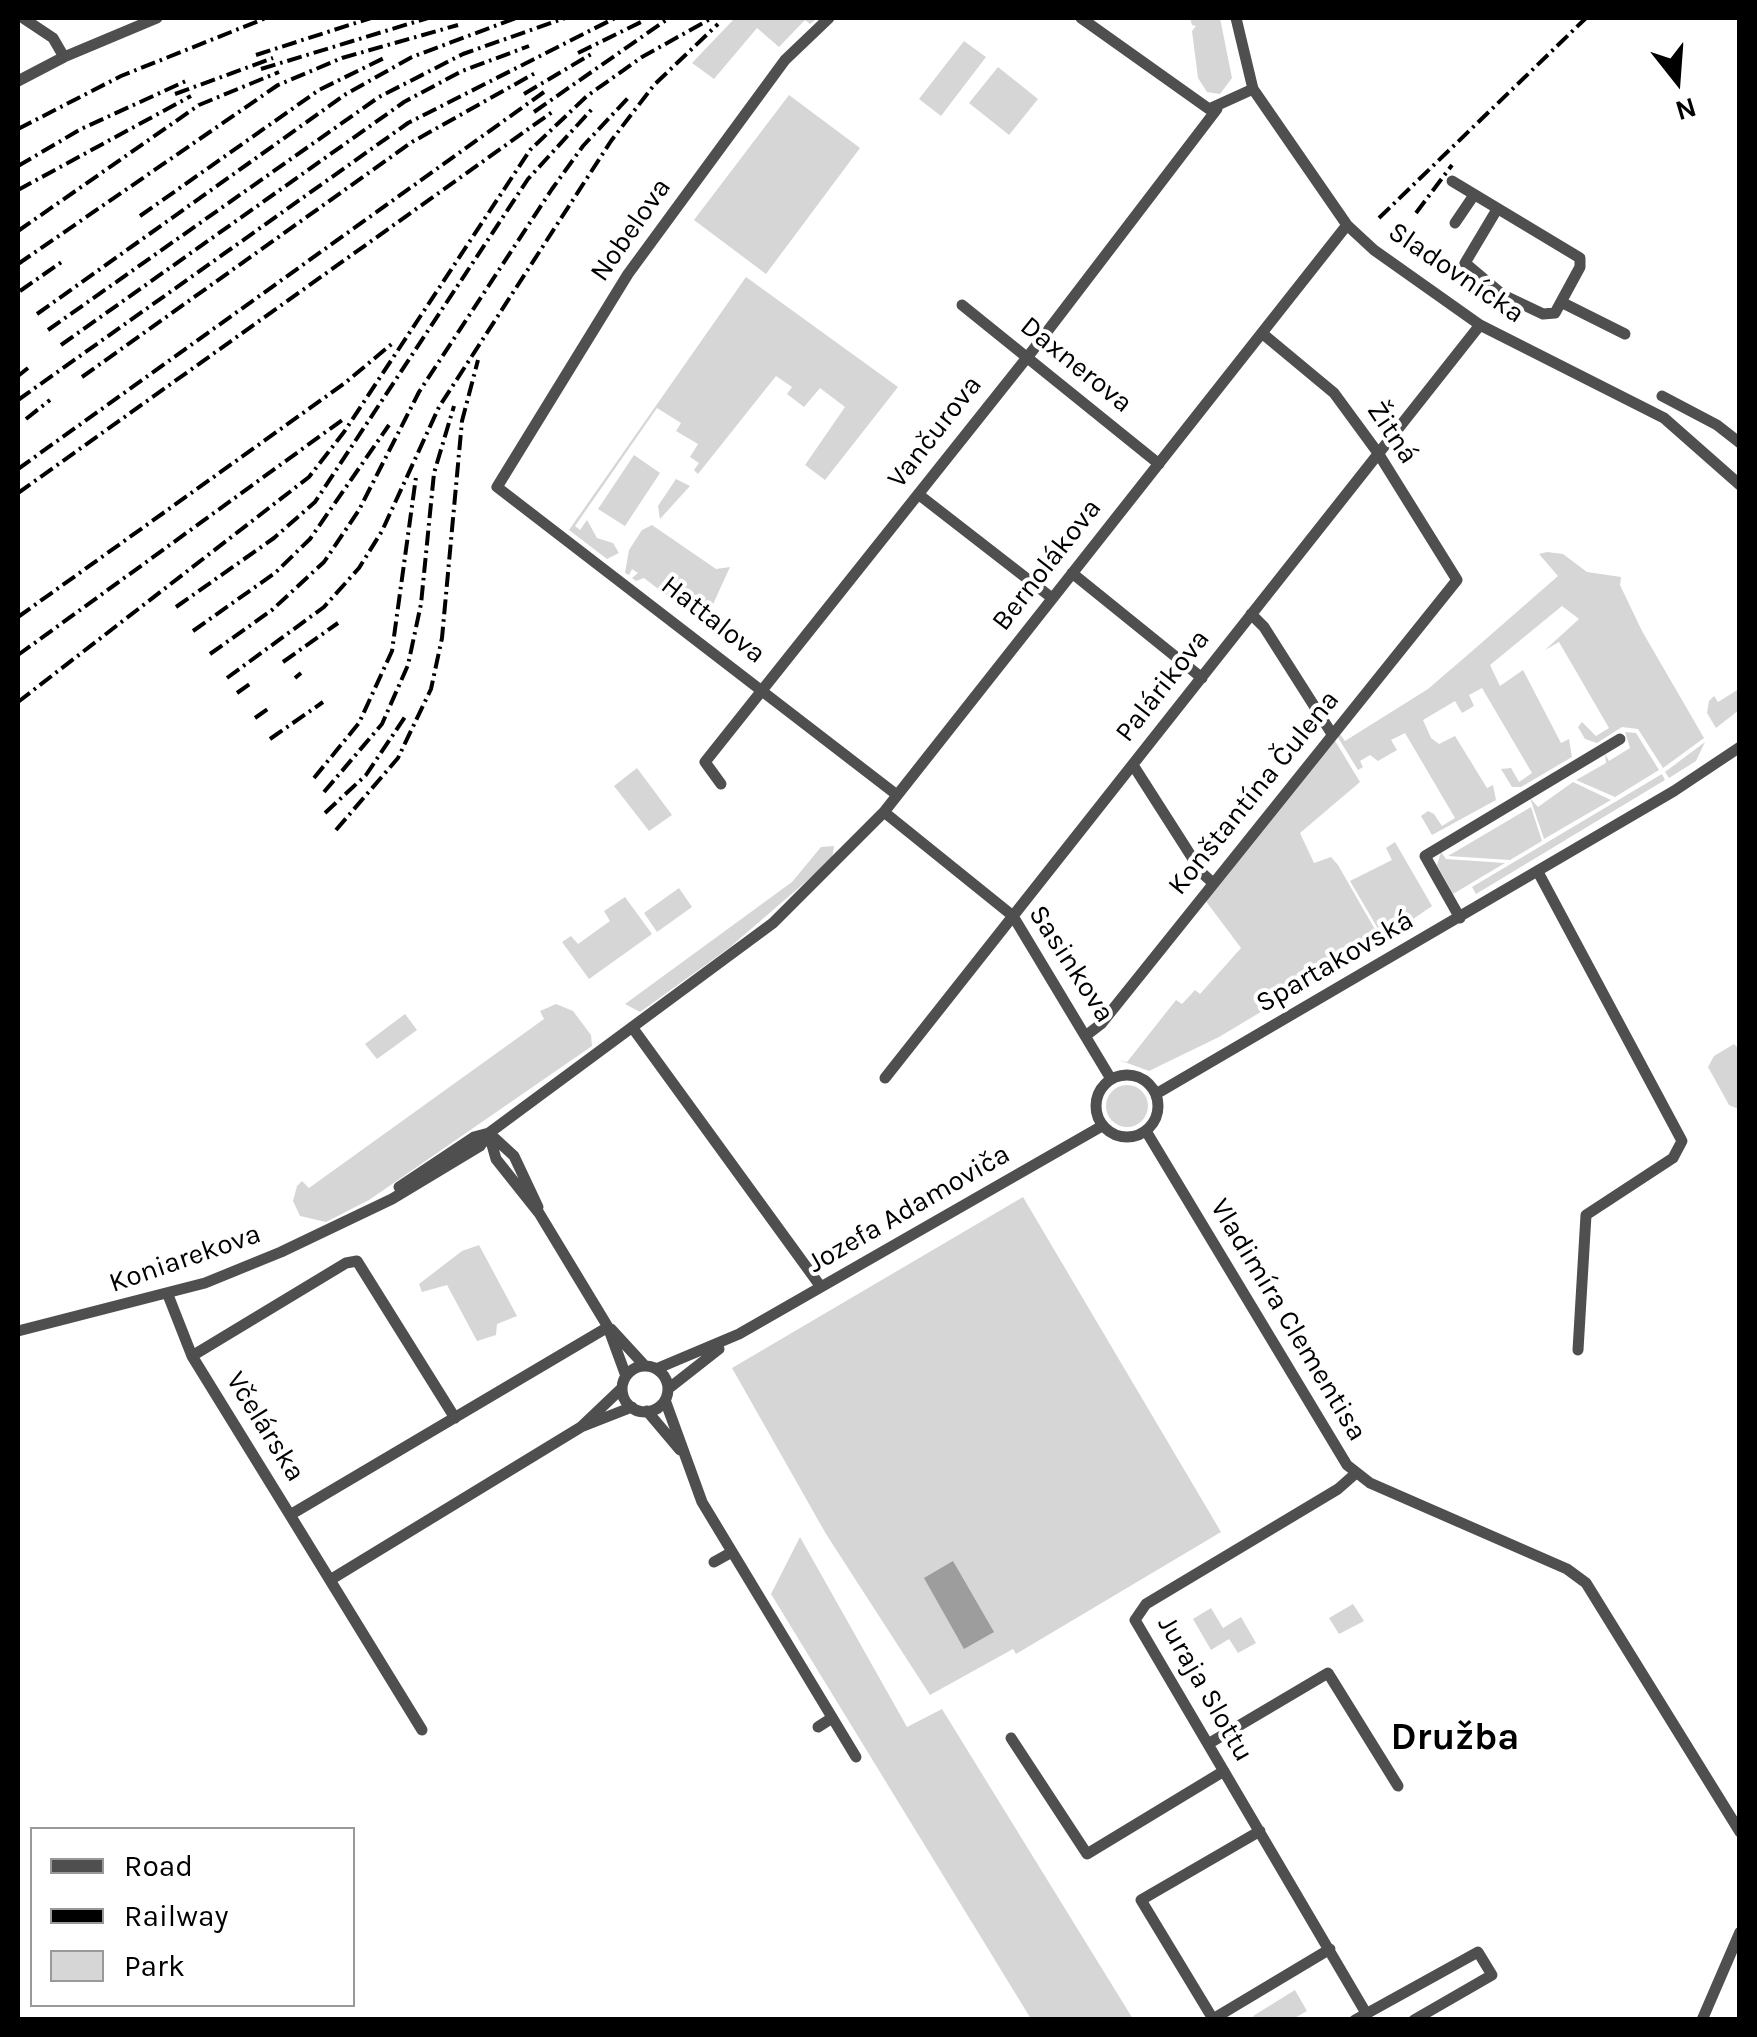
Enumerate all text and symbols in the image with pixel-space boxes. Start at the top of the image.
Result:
north arrow [1627,30,1727,130]
text: N [1672,90,1700,128]
street label: Nobelova [583,172,679,288]
street label: Sladovnícka [1382,215,1530,331]
street label: Daxnerova [1013,310,1139,420]
street label: Vančurova [881,369,989,495]
street label: Žitná [1359,396,1425,470]
street label: Bernolákova [985,492,1109,638]
street label: Hattalova [654,569,772,671]
street label: Palárikova [1109,623,1217,749]
street label: Konštantína Čulena [1161,684,1347,902]
street label: Sasinkova [1021,899,1121,1029]
street label: Spartakovská [1250,903,1420,1021]
street label: Jozefa Adamoviča [802,1138,1016,1280]
street label: Vladimíra Clementisa [1202,1193,1374,1447]
street label: Koniarekova [105,1217,265,1301]
street label: Včelárska [218,1366,312,1488]
street label: Juraja Slottu [1150,1610,1260,1768]
district label: Družba [1390,1715,1520,1761]
legend [30,1827,355,2007]
text: Road [124,1848,193,1884]
text: Railway [124,1898,228,1934]
text: Park [124,1948,185,1984]

